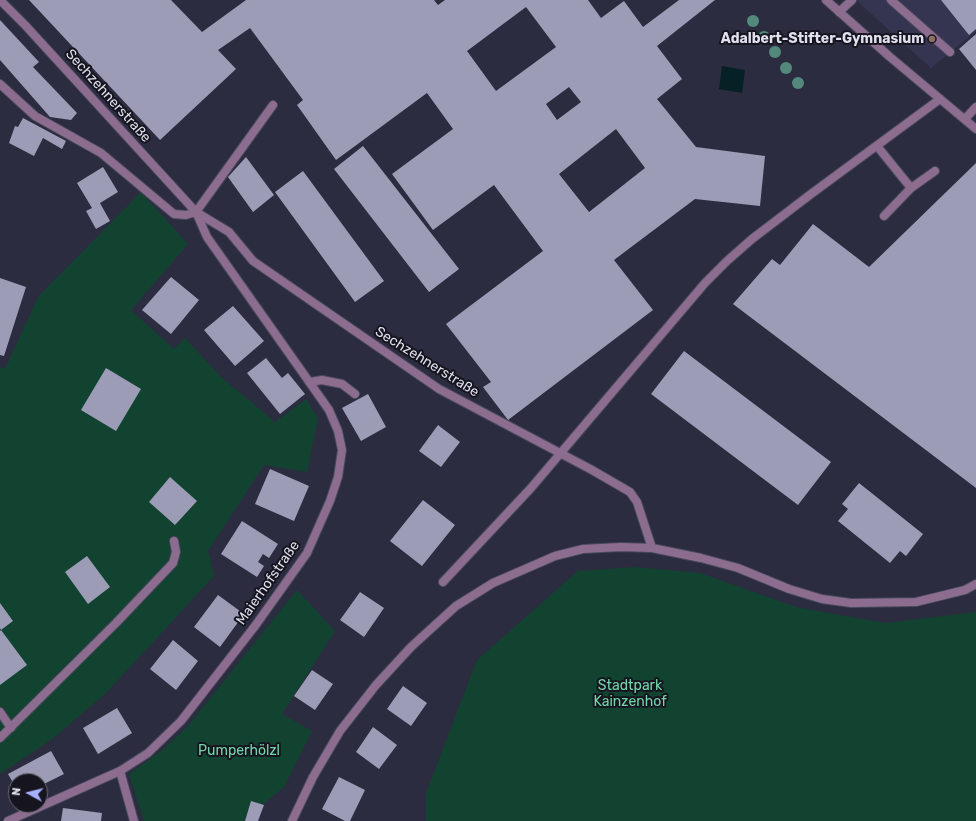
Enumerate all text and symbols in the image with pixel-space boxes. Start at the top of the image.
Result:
place label: Adalbert-Stifter-Gymnasium [721,31,924,47]
marker: Adalbert-Stifter-Gymnasium [927,34,937,44]
street label: Sechzehnerstraße [62,46,154,146]
street label: Sechzehnerstraße [372,323,482,401]
street label: Maierhofstraße [233,538,303,628]
park label: Stadtpark Kainzenhof [593,678,667,710]
park label: Pumperhölzl [198,743,280,759]
north arrow [8,773,48,813]
text: N [10,787,24,796]

